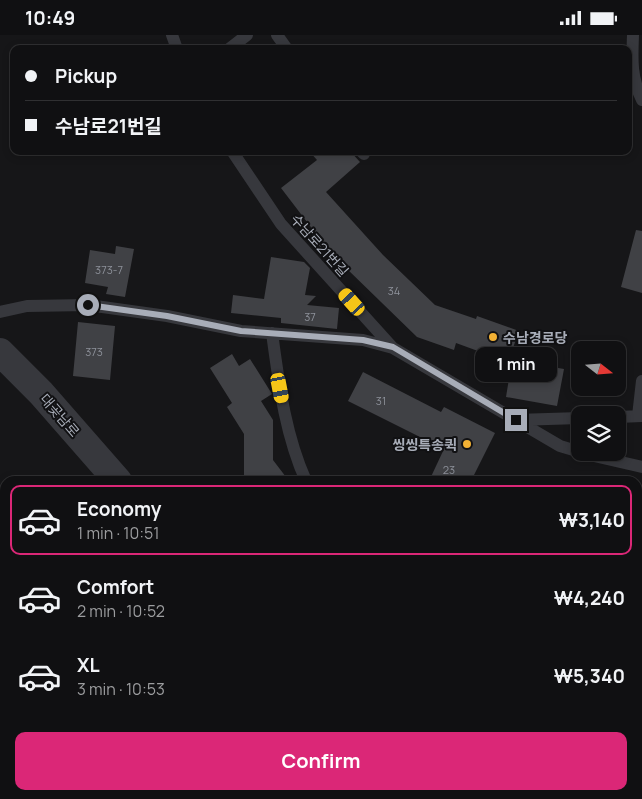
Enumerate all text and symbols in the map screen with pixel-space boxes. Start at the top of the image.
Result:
text: 10:49 [25,5,75,31]
text: Pickup [55,63,117,89]
text: 수남로21번길 [55,113,162,139]
street label: 수남로21번길 [287,210,353,280]
house number: 373-7 [95,262,123,277]
house number: 34 [388,283,400,298]
car [336,286,367,318]
route start [77,294,99,316]
house number: 37 [304,309,316,324]
place label: 수남경로당 [503,328,568,347]
marker: 수남경로당 [487,331,499,343]
north arrow [571,341,626,396]
map controls [571,341,626,461]
house number: 373 [85,344,103,359]
callout: 1 min [475,347,557,383]
text: 1 min [496,353,536,375]
car [269,372,290,404]
street label: 대곶남로 [36,389,84,441]
house number: 31 [376,393,386,408]
button: layers [571,406,626,461]
route end [505,409,527,431]
place label: 씽씽특송퀵 [393,435,457,454]
marker: 씽씽특송퀵 [461,438,473,450]
house number: 23 [443,462,455,477]
text: Economy [77,496,161,522]
icon: car [17,498,62,543]
text: ₩3,140 [559,507,625,533]
text: 1 min · 10:51 [77,522,160,544]
text: Comfort [77,574,154,600]
icon: car [17,576,62,621]
text: ₩4,240 [554,585,625,611]
text: 2 min · 10:52 [77,600,165,622]
text: XL [77,652,100,678]
icon: car [17,654,62,699]
text: ₩5,340 [554,663,625,689]
text: 3 min · 10:53 [77,678,165,700]
button: Confirm [15,732,627,790]

